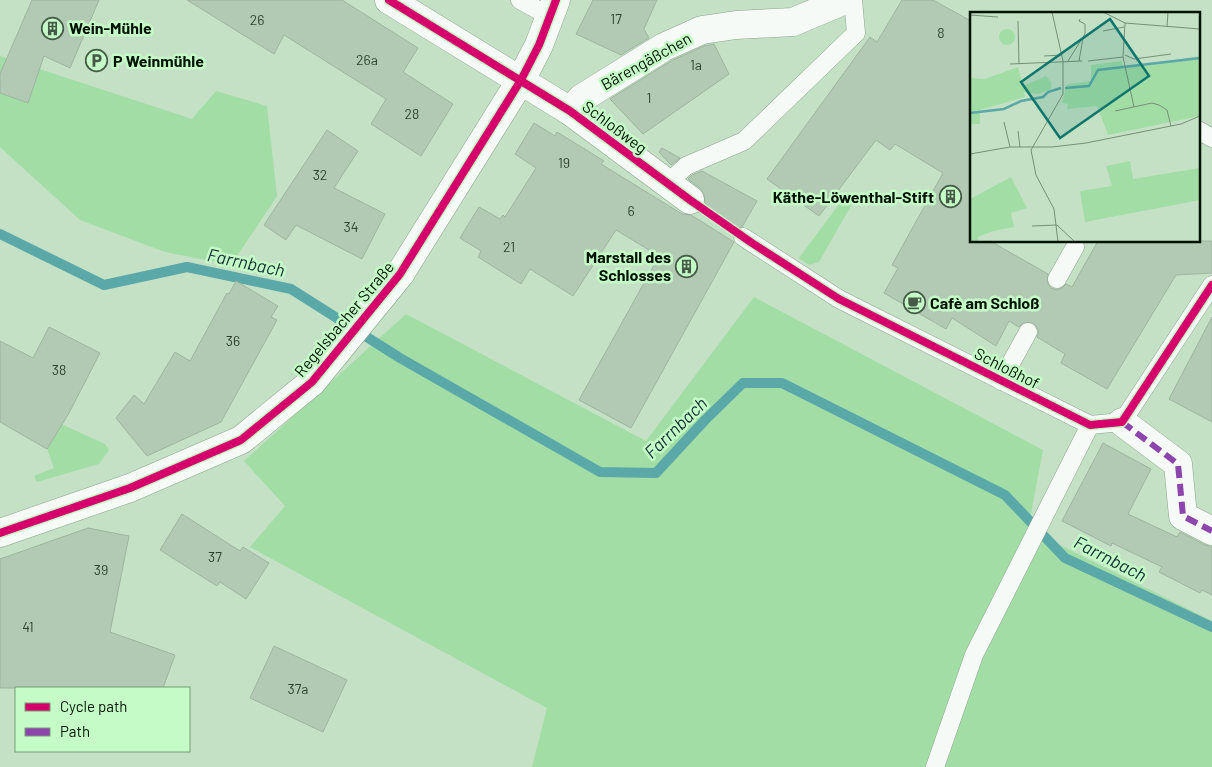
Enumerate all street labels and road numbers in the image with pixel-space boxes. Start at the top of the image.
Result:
street label: Bärengäßchen [597,28,694,93]
street label: Schloßweg [579,96,651,157]
street label: Regelsbacher Straße [290,257,397,380]
street label: Schloßhof [972,343,1043,392]

